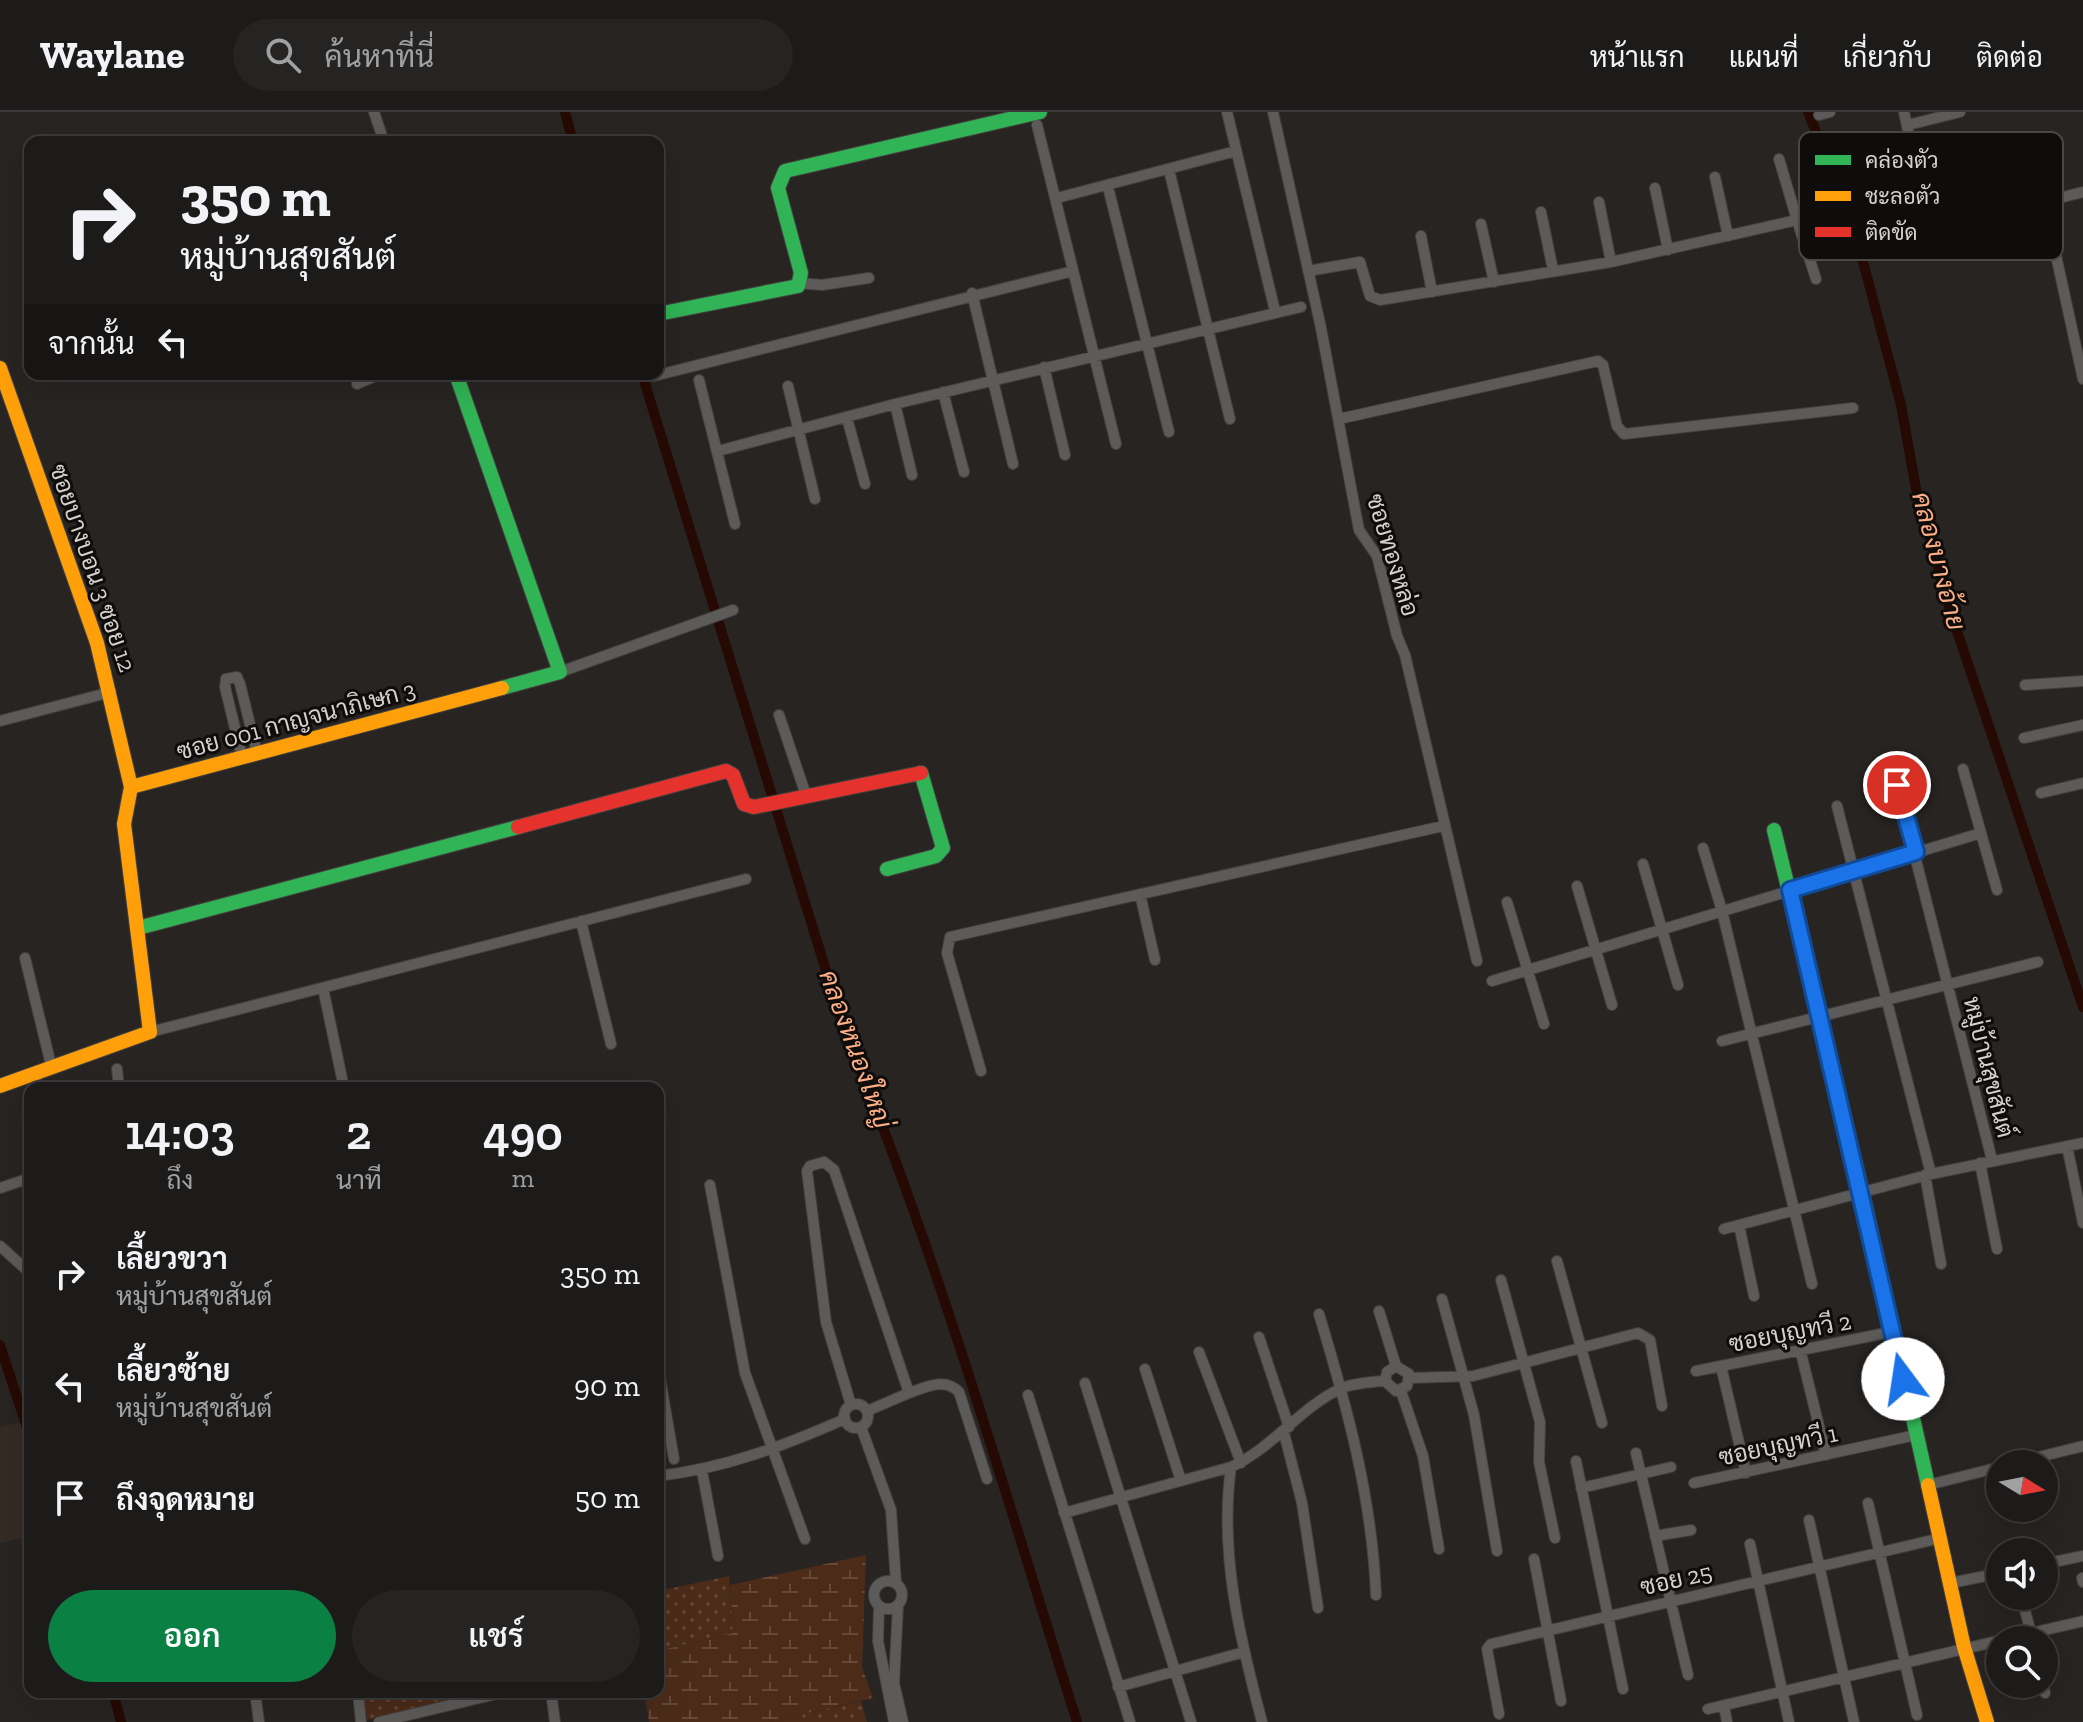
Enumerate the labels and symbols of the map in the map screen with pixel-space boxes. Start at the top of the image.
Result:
legend [1799,132,2063,260]
text: คล่องตัว [1865,147,1939,174]
text: ชะลอตัว [1865,183,1940,210]
text: ติดขัด [1865,219,1917,246]
street label: ซอยบางบอน 3 ซอย 12 [44,460,142,676]
water label: คลองบางอ้าย [1905,488,1973,634]
street label: ซอยทองหล่อ [1361,490,1425,620]
street label: ซอย 001 กาญจนาภิเษก 3 [174,674,418,766]
pin [1863,751,1931,819]
water label: คลองหนองใหญ่ [813,965,900,1134]
street label: หมู่บ้านสุขสันต์ [1955,993,2022,1141]
street label: ซอยบุญทวี 2 [1726,1306,1854,1360]
position arrow [1861,1337,1945,1421]
street label: ซอยบุญทวี 1 [1716,1418,1840,1474]
north arrow [1986,1450,2058,1522]
street label: ซอย 25 [1637,1557,1715,1601]

